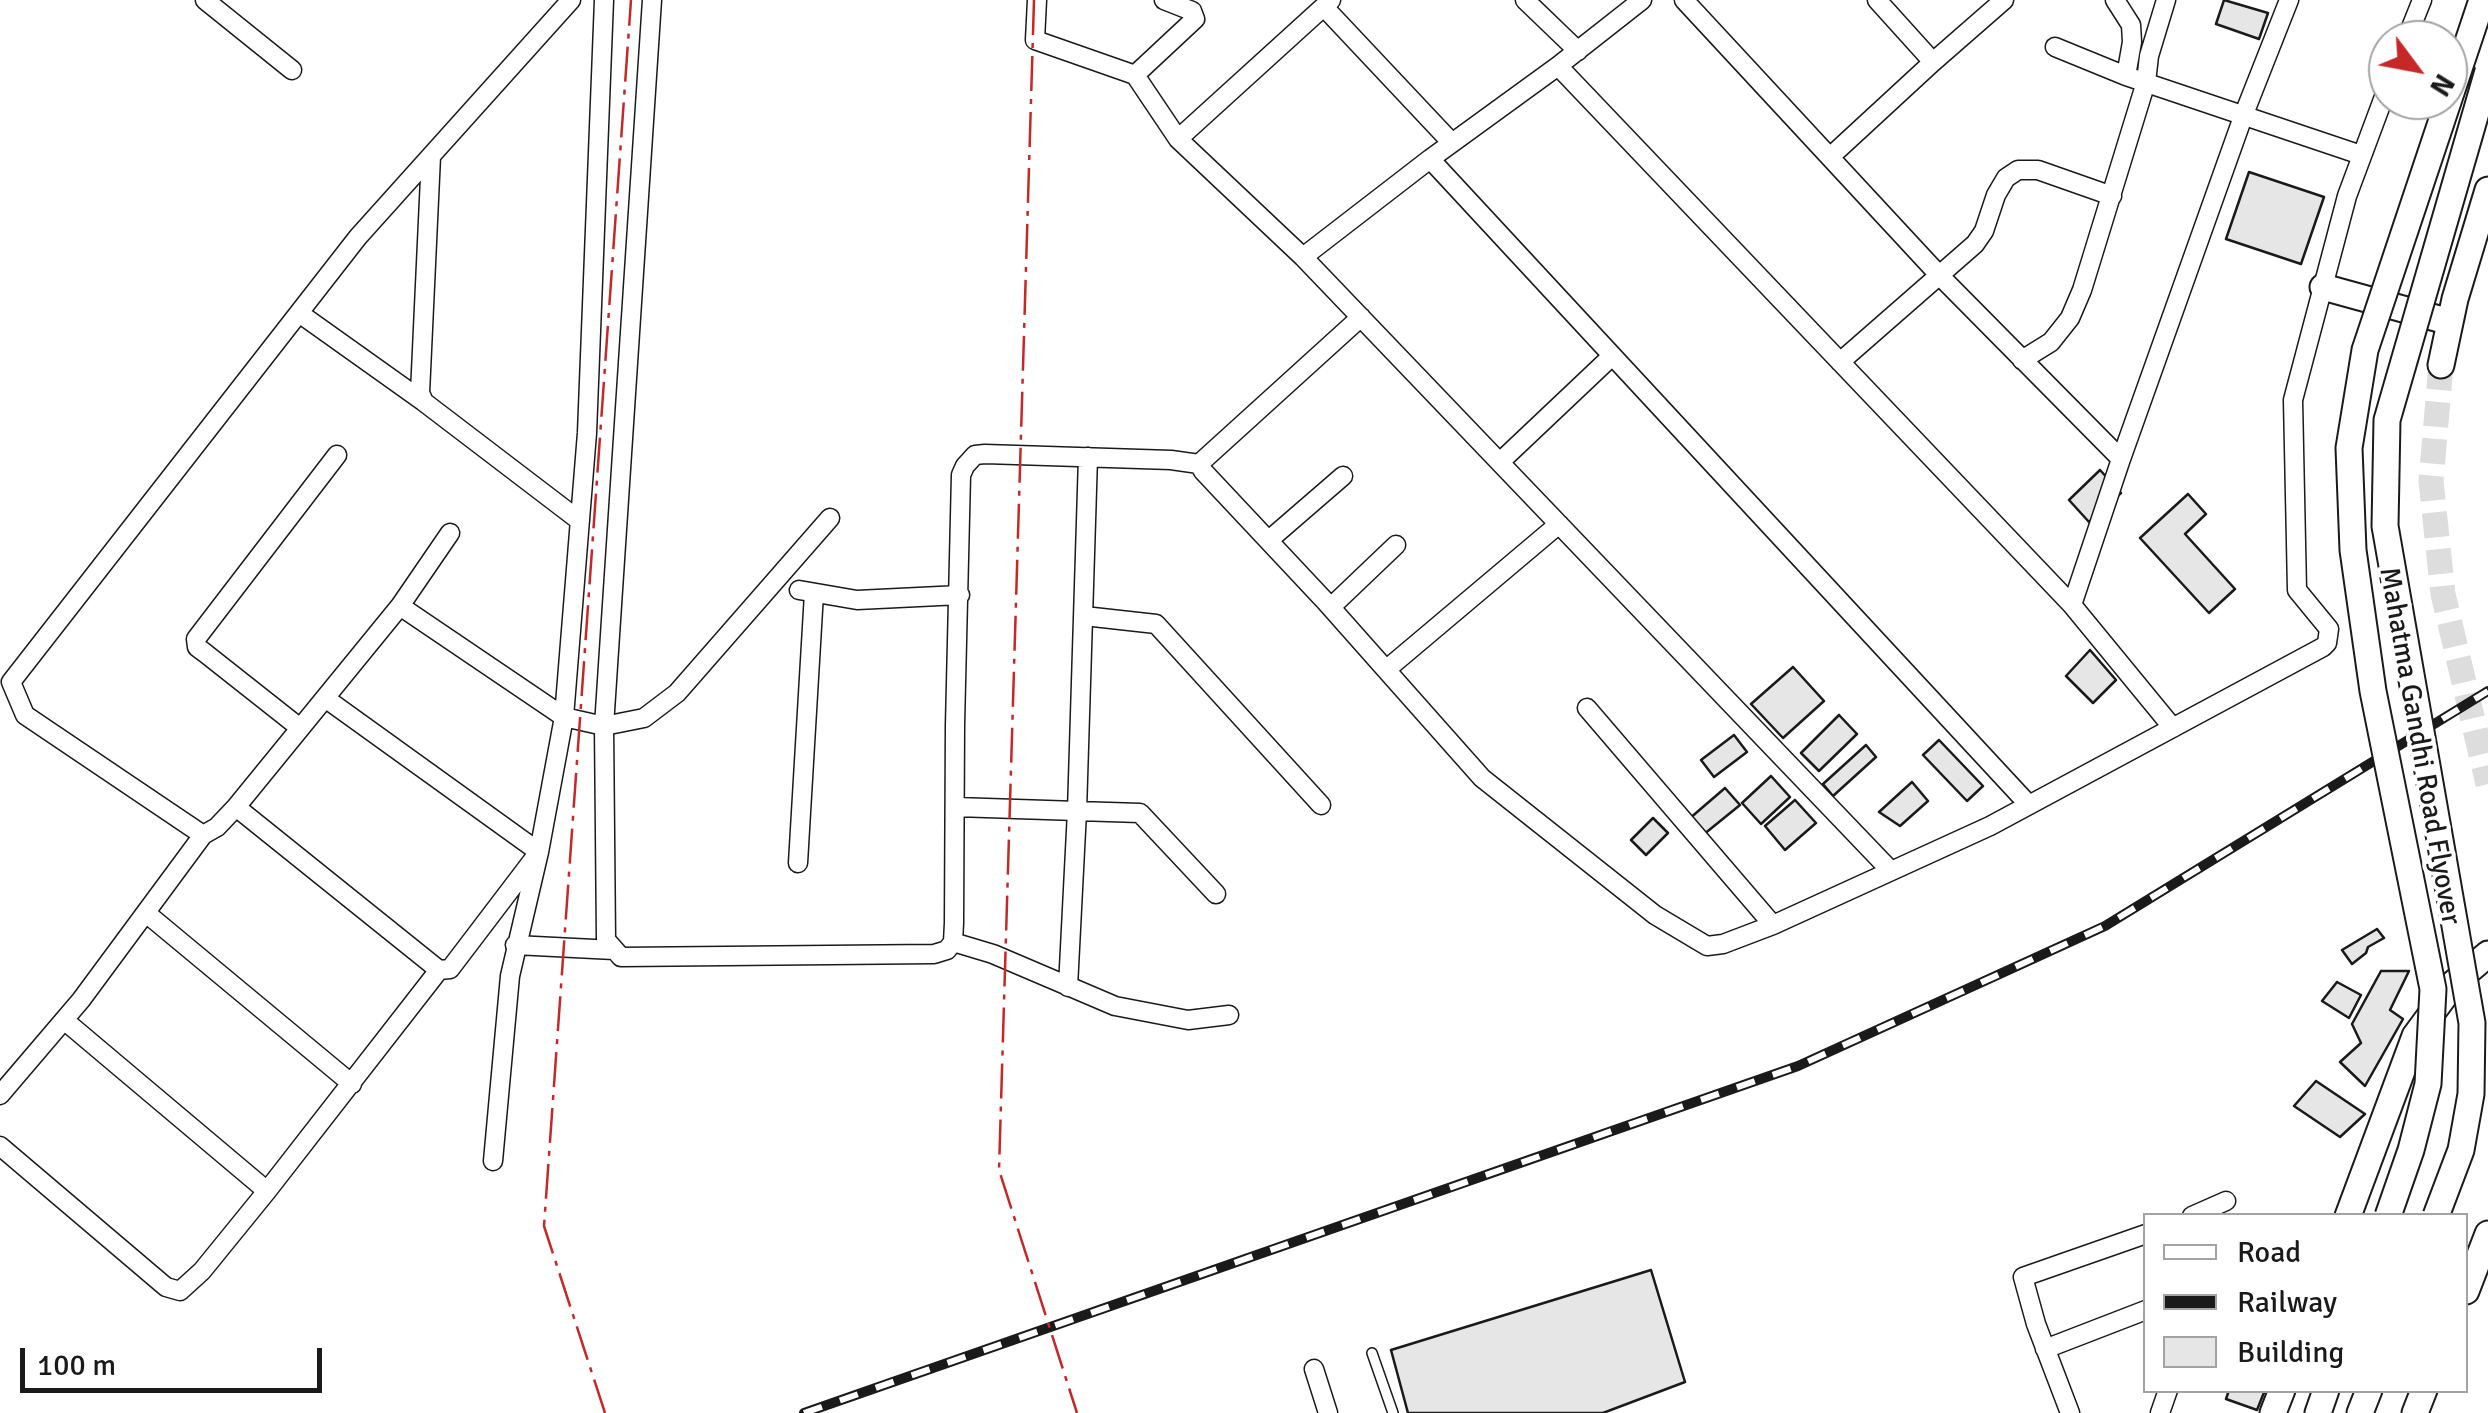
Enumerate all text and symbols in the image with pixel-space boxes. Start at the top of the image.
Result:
north arrow [2368,20,2468,120]
text: N [2422,68,2461,102]
street label: Mahatma Gandhi Road Flyover [2371,565,2467,927]
legend [2143,1213,2468,1393]
text: Road [2237,1234,2301,1271]
text: Railway [2237,1284,2337,1321]
scale bar [25,1328,328,1390]
text: Building [2237,1334,2344,1371]
text: 100 m [37,1347,116,1384]

